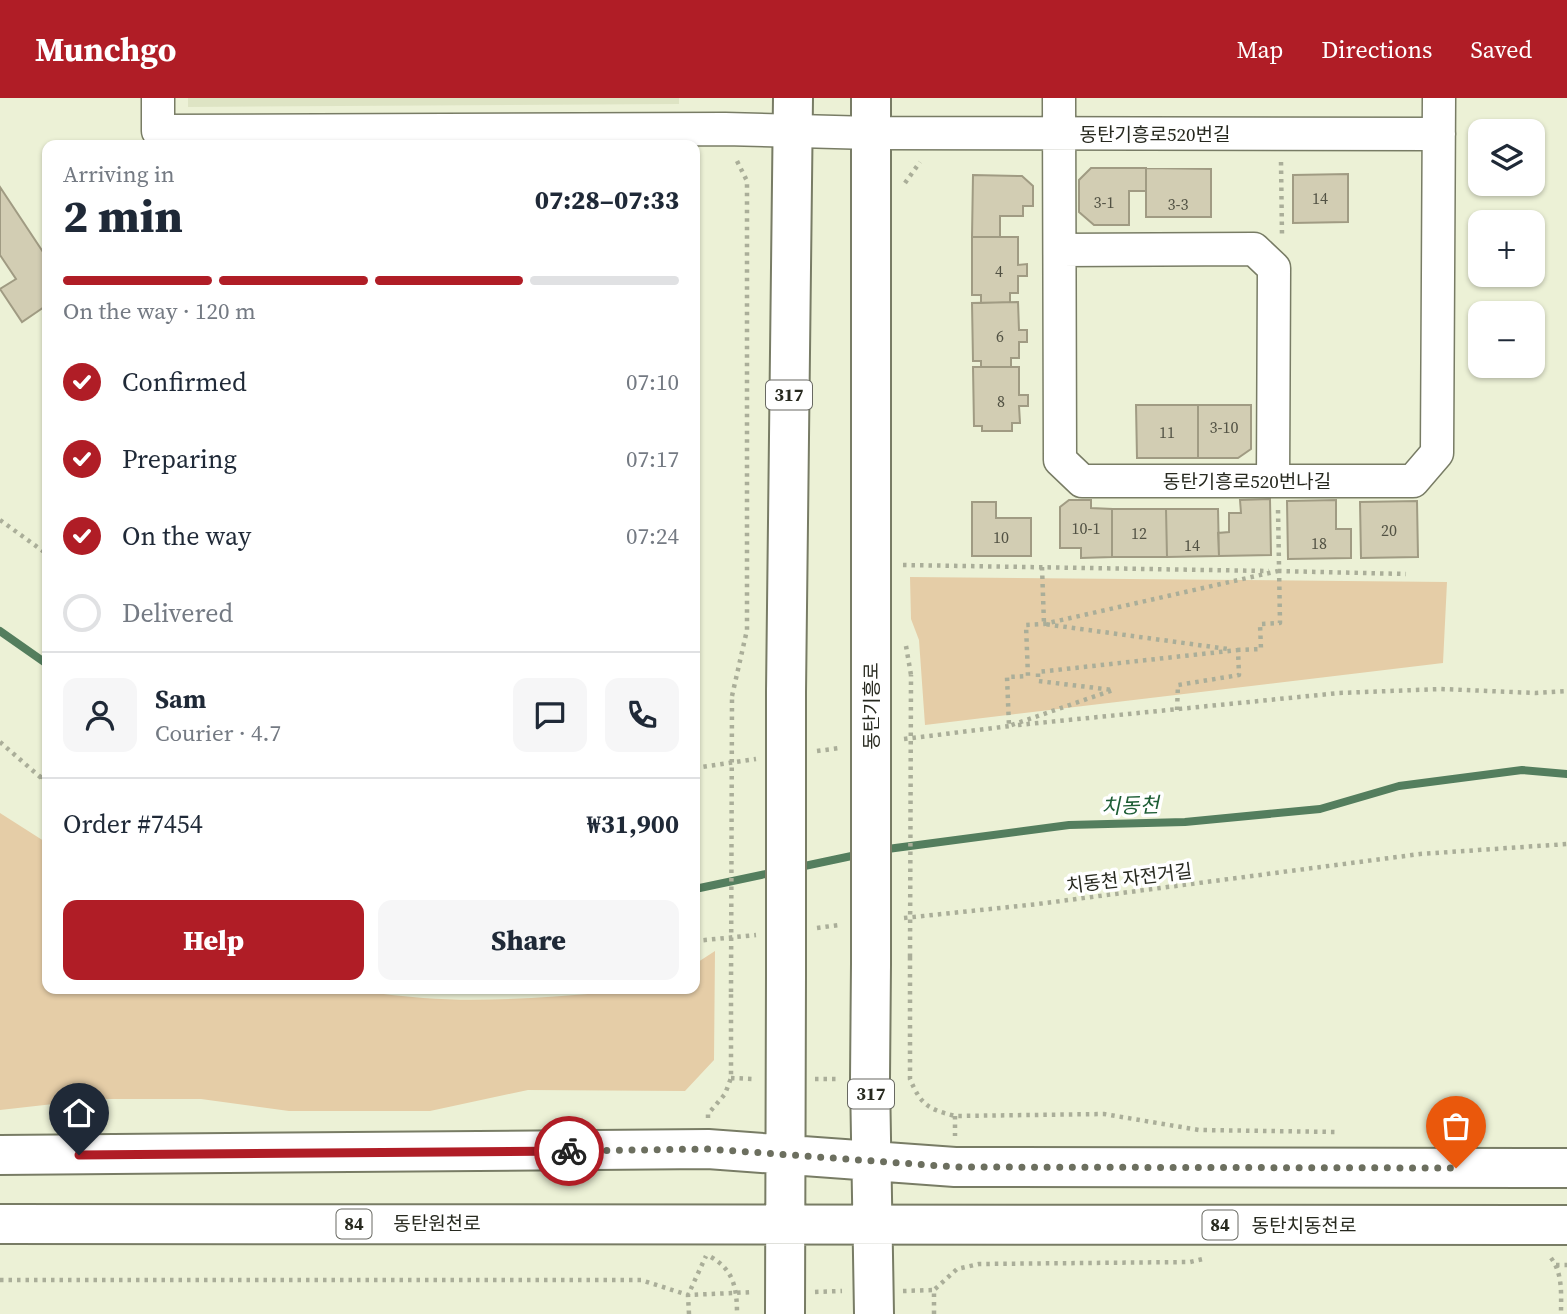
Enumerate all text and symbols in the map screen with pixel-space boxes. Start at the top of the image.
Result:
text: Munchgo [35,27,176,72]
text: Map [1236,33,1283,66]
text: Directions [1321,33,1432,66]
text: Saved [1470,33,1532,66]
map controls [1468,119,1545,378]
button: layers [1468,119,1545,196]
street label: 동탄기흥로520번길 [1080,121,1230,147]
text: Arriving in [63,158,175,190]
text: 07:28–07:33 [535,182,679,218]
text: 2 min [63,184,183,247]
house number: 14 [1312,187,1328,209]
house number: 3-1 [1094,191,1115,213]
house number: 3-3 [1168,193,1189,215]
button: + [1468,210,1545,287]
house number: 4 [995,260,1003,282]
text: On the way · 120 m [63,295,256,327]
button: − [1468,301,1545,378]
house number: 6 [996,325,1004,347]
icon: check [63,363,101,401]
text: Confirmed [122,364,247,400]
text: 07:10 [626,366,679,398]
road number: 317 [766,380,812,410]
house number: 8 [997,390,1005,412]
house number: 3-10 [1210,416,1239,438]
house number: 11 [1159,421,1175,443]
icon: check [63,440,101,478]
text: Preparing [122,441,237,477]
text: 07:17 [626,443,679,475]
street label: 동탄기흥로520번나길 [1163,468,1331,494]
icon: check [63,517,101,555]
house number: 10-1 [1072,517,1101,539]
text: On the way [122,518,251,554]
house number: 20 [1381,519,1397,541]
text: 07:24 [626,520,679,552]
house number: 12 [1131,522,1147,544]
house number: 10 [993,526,1009,548]
house number: 18 [1311,532,1327,554]
house number: 14 [1184,534,1200,556]
text: Delivered [122,595,233,631]
street label: 동탄기흥로 [858,662,884,750]
button: person [63,678,137,752]
button: chat [513,678,587,752]
button: phone [605,678,679,752]
text: Sam [155,681,206,717]
text: Courier · 4.7 [155,717,281,749]
water label: 치동천 [1101,790,1162,821]
text: Order #7454 [63,806,203,842]
text: ₩31,900 [587,806,679,842]
street label: 치동천 자전거길 [1064,857,1194,899]
button: Help [63,900,364,980]
button: Share [378,900,679,980]
road number: 317 [848,1079,894,1108]
pin [49,1083,109,1155]
icon: home [60,1094,98,1132]
pin [1426,1096,1486,1168]
icon: bag [1437,1107,1475,1145]
courier [534,1116,604,1186]
icon: bike [550,1132,588,1170]
road number: 84 [336,1210,372,1238]
street label: 동탄원천로 [393,1210,481,1236]
road number: 84 [1202,1210,1238,1240]
street label: 동탄치동천로 [1252,1212,1356,1238]

